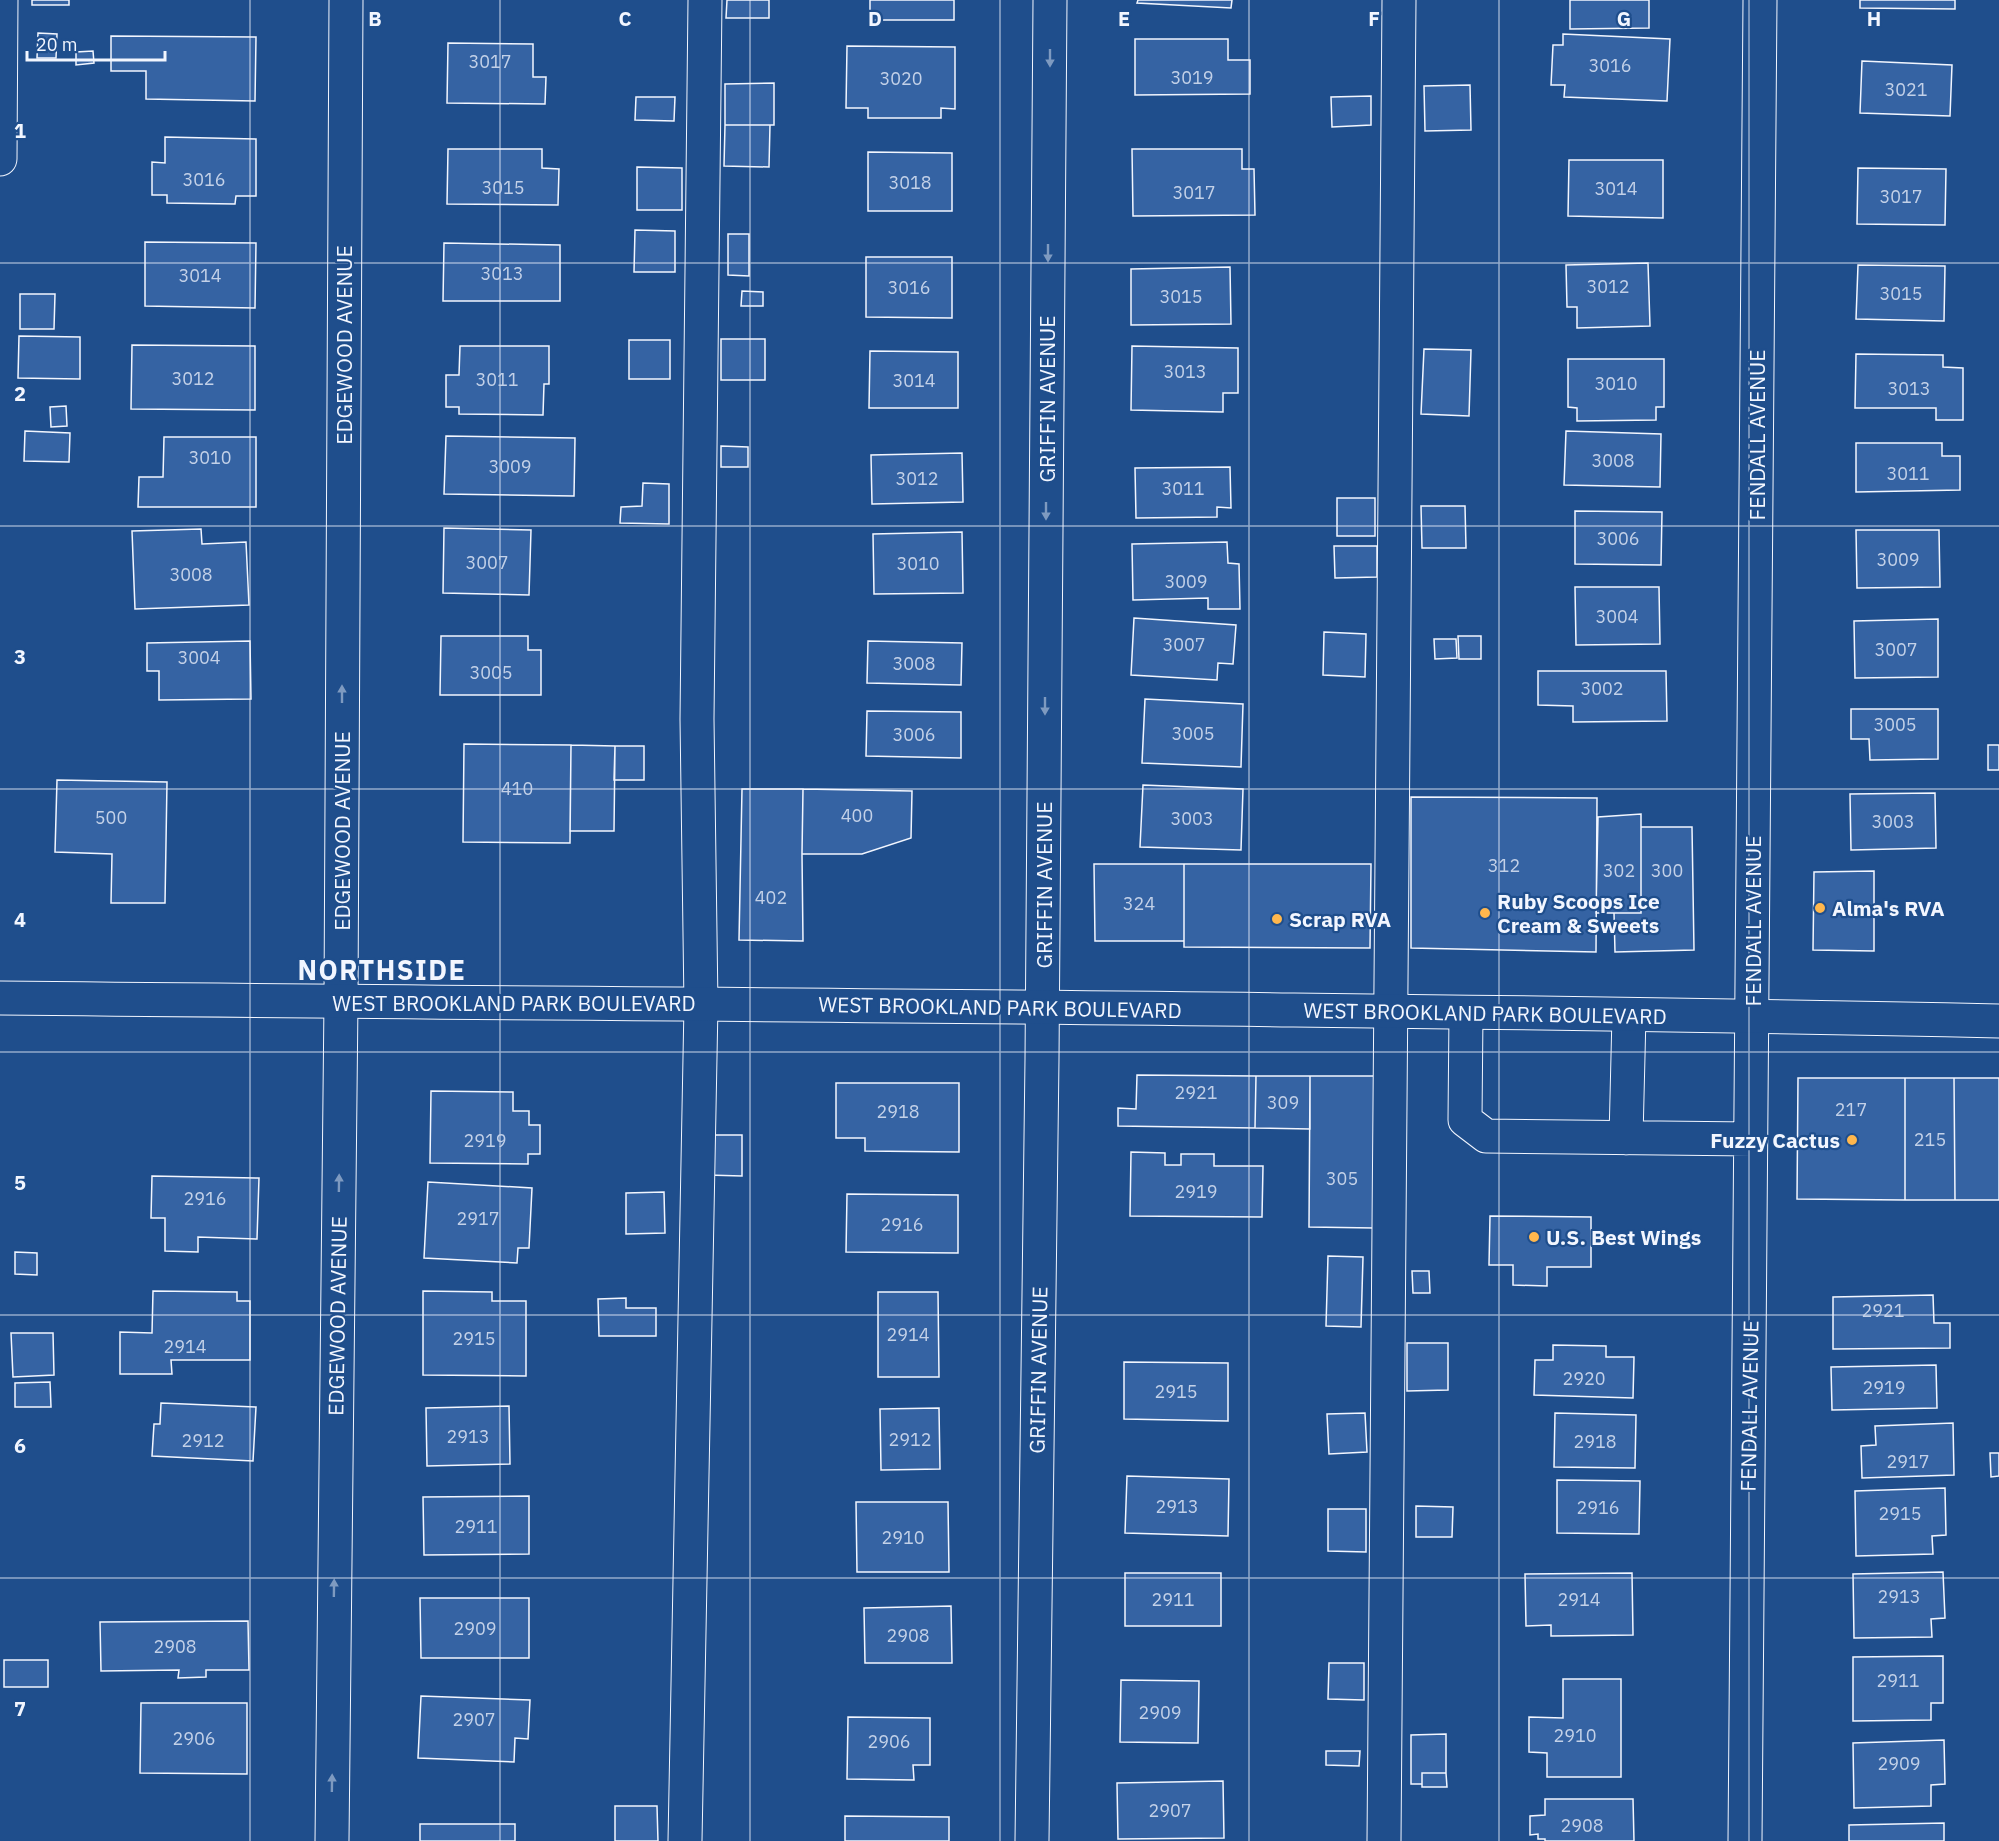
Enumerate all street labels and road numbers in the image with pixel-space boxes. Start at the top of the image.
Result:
street label: EDGEWOOD AVENUE [330,245,358,445]
street label: GRIFFIN AVENUE [1033,315,1061,483]
street label: FENDALL AVENUE [1743,349,1771,521]
street label: EDGEWOOD AVENUE [328,731,356,931]
street label: GRIFFIN AVENUE [1030,801,1058,969]
street label: FENDALL AVENUE [1739,835,1767,1007]
street label: WEST BROOKLAND PARK BOULEVARD [332,989,696,1017]
street label: WEST BROOKLAND PARK BOULEVARD [818,990,1182,1024]
street label: WEST BROOKLAND PARK BOULEVARD [1303,996,1667,1030]
street label: EDGEWOOD AVENUE [321,1216,353,1416]
street label: GRIFFIN AVENUE [1023,1286,1053,1454]
street label: FENDALL AVENUE [1734,1320,1764,1492]

